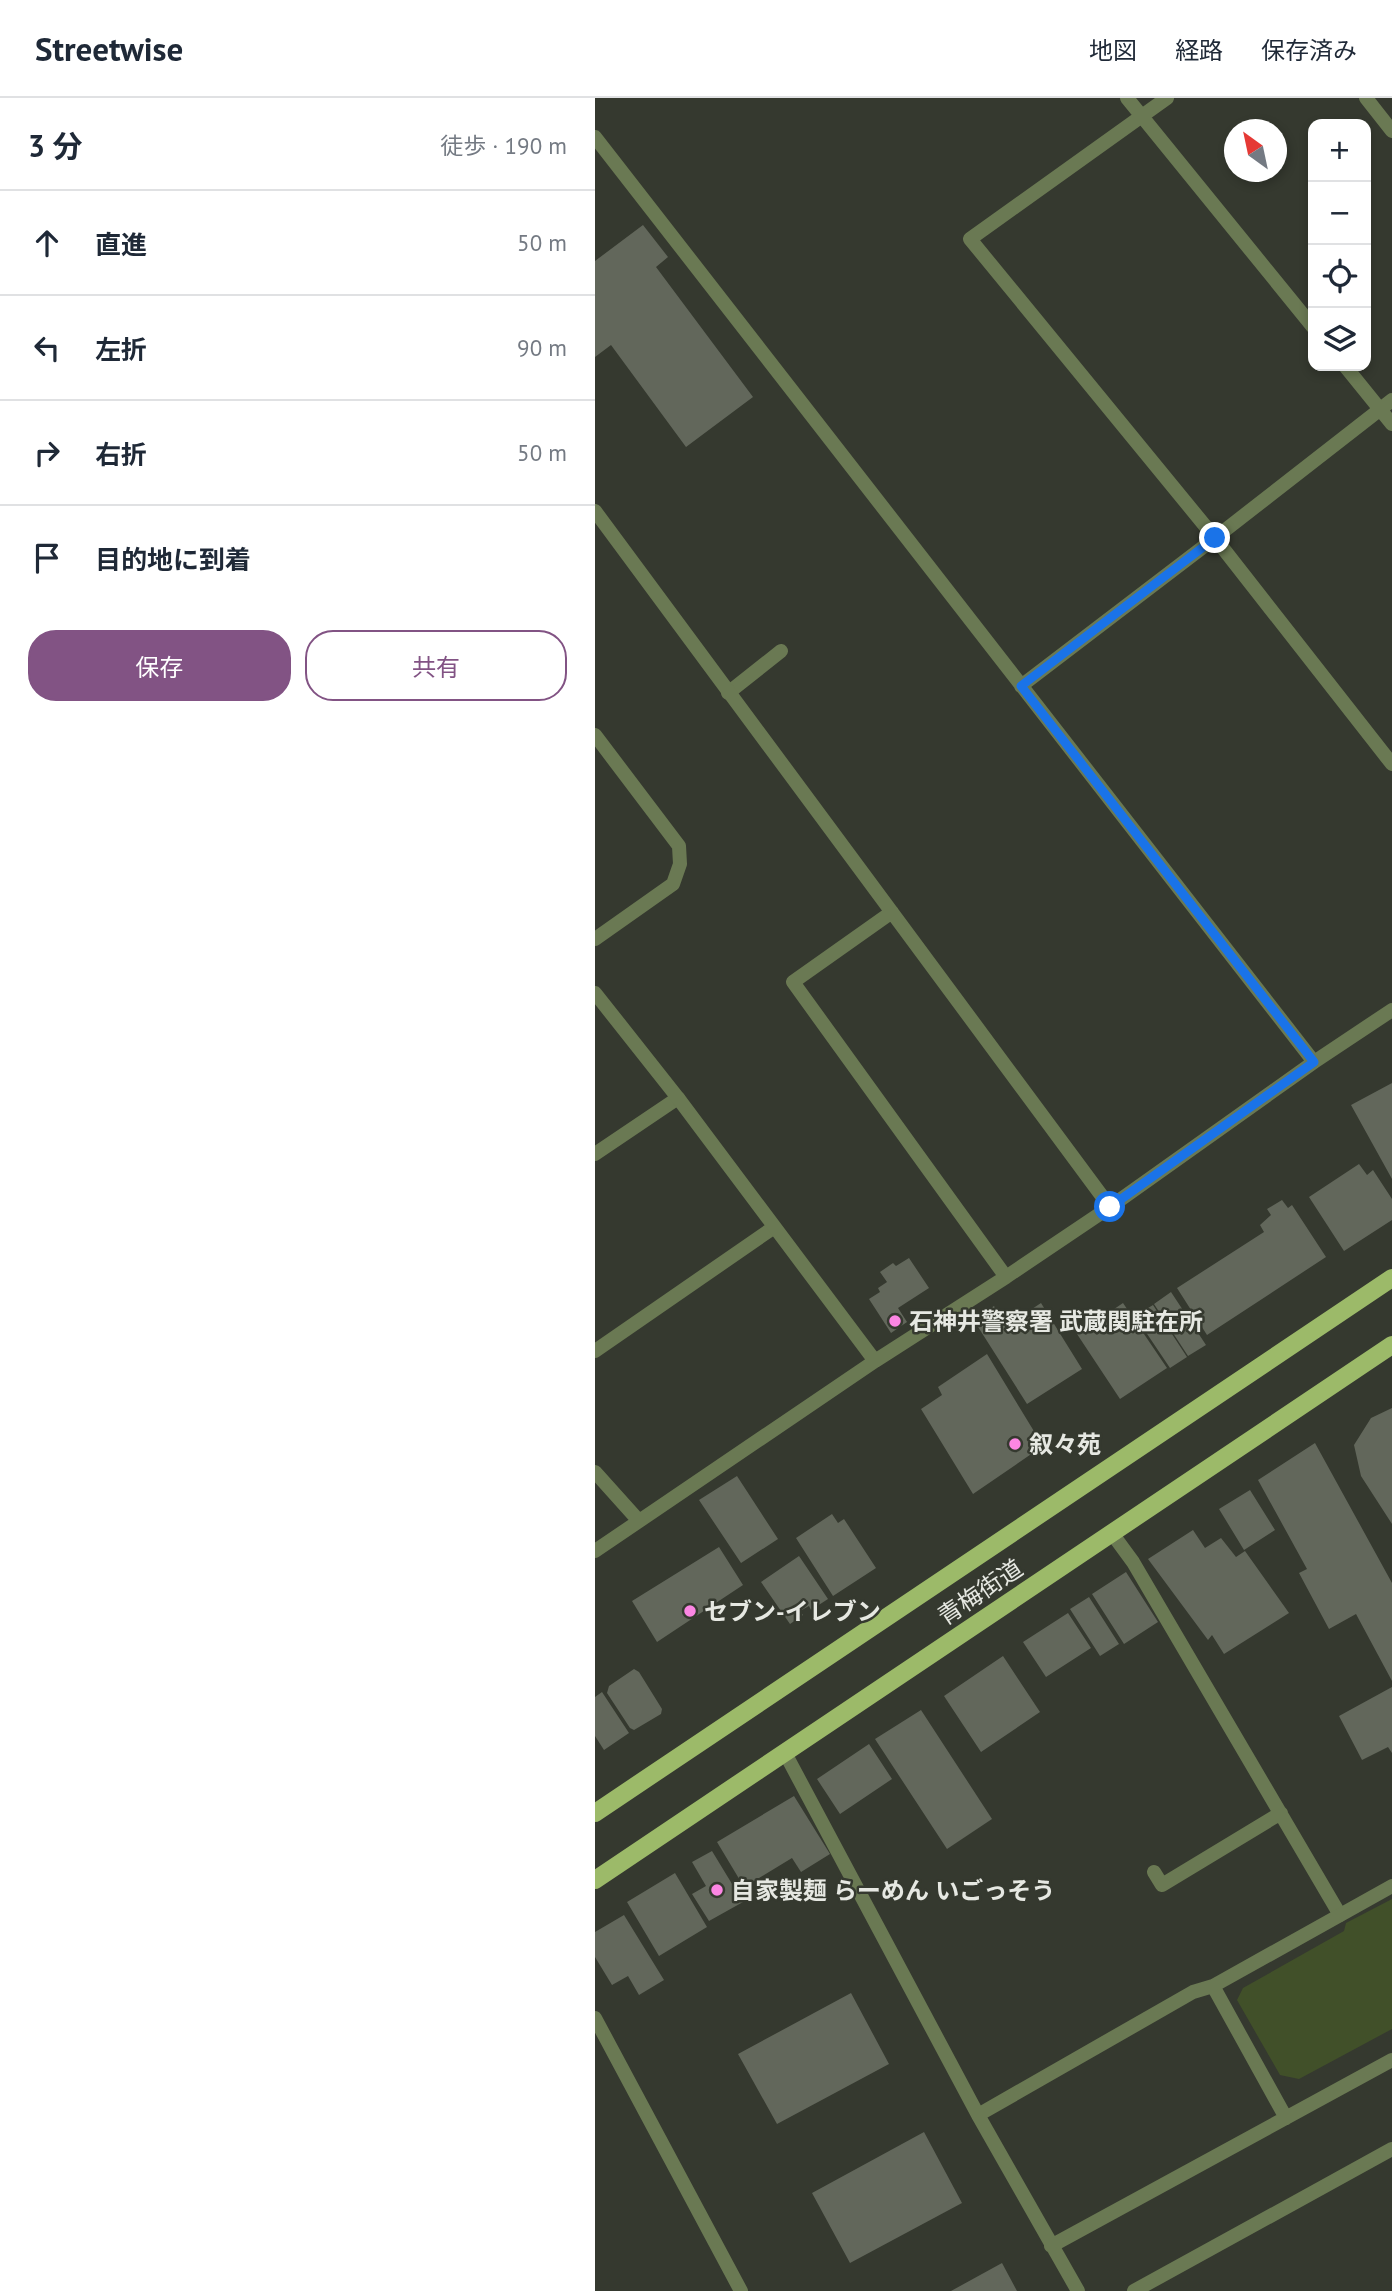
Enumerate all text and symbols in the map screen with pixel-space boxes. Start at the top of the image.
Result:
text: Streetwise [35,27,183,70]
text: 地図 [1089,35,1137,66]
text: 経路 [1175,35,1223,66]
text: 保存済み [1261,35,1357,66]
north arrow [1224,119,1287,182]
map controls [1308,119,1371,371]
button: + [1308,119,1371,182]
text: 3 分 [28,126,83,165]
text: 徒歩 · 190 m [440,131,567,160]
button: − [1308,182,1371,245]
icon: ahead [28,224,66,262]
text: 直進 [95,228,147,261]
text: 50 m [517,228,567,257]
button: locate [1308,245,1371,308]
button: layers [1308,308,1371,371]
icon: left [28,329,66,367]
text: 左折 [95,333,147,366]
text: 90 m [517,333,567,362]
icon: right [28,434,66,472]
text: 右折 [95,438,147,471]
text: 50 m [517,438,567,467]
route end [1199,522,1230,553]
icon: arrive [28,539,66,577]
text: 目的地に到着 [95,543,251,576]
button: 保存 [28,630,291,701]
button: 共有 [305,630,567,701]
route start [1094,1191,1125,1222]
place label: 石神井警察署 武蔵関駐在所 [909,1306,1203,1337]
marker: 石神井警察署 武蔵関駐在所 [887,1313,903,1329]
place label: 叙々苑 [1029,1429,1101,1460]
marker: 叙々苑 [1007,1436,1023,1452]
street label: 青梅街道 [932,1552,1028,1632]
place label: セブン-イレブン [704,1596,881,1627]
marker: セブン-イレブン [682,1603,698,1619]
place label: 自家製麺 らーめん いごっそう [731,1875,1055,1906]
marker: 自家製麺 らーめん いごっそう [709,1882,725,1898]

